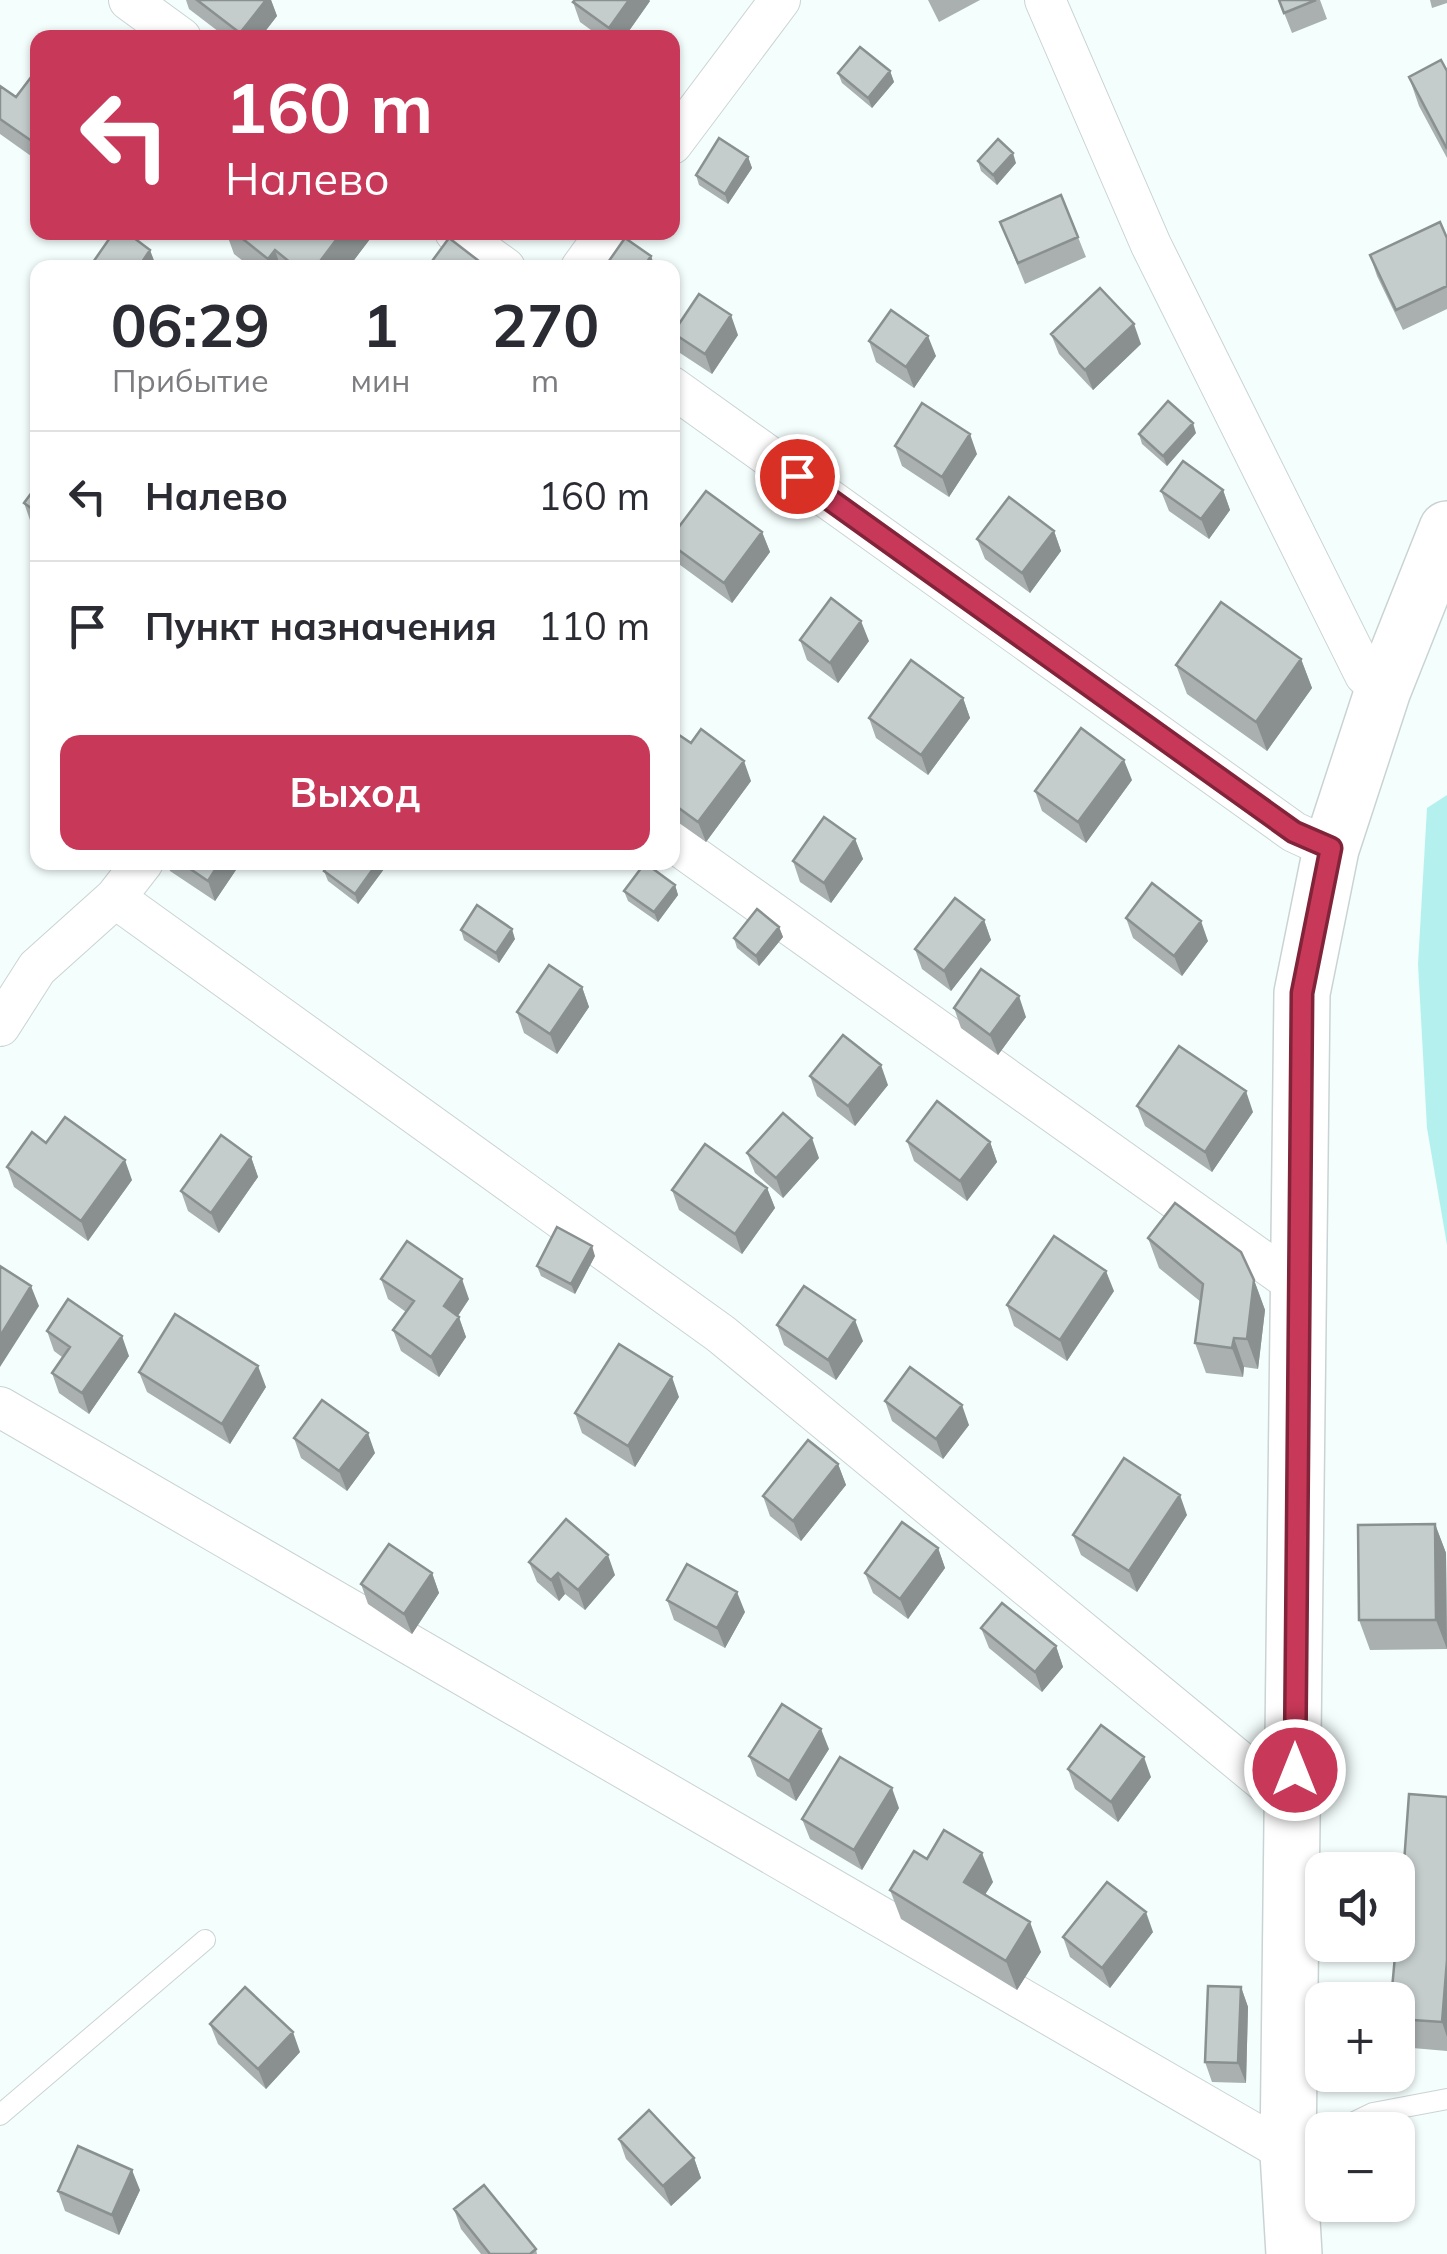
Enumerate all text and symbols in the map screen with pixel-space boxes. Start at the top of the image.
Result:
text: 160 m [225,63,433,151]
icon: left [60,70,190,200]
text: Налево [225,150,390,206]
text: 06:29 [111,287,270,362]
text: 1 [362,287,398,362]
text: 270 [491,287,599,362]
text: Прибытие [112,360,269,400]
text: мин [351,360,410,400]
text: m [531,360,559,400]
pin [755,434,840,519]
icon: arrive [770,449,825,504]
icon: left [60,469,115,524]
text: Налево [145,472,288,520]
text: 160 m [538,472,650,520]
icon: arrive [60,599,115,654]
text: Пункт назначения [145,602,497,650]
text: 110 m [538,602,650,650]
button: Выход [60,735,650,850]
position arrow [1243,1718,1347,1822]
map controls [1305,1852,1415,2222]
button: sound [1305,1852,1415,1962]
button: + [1305,1982,1415,2092]
button: − [1305,2112,1415,2222]

